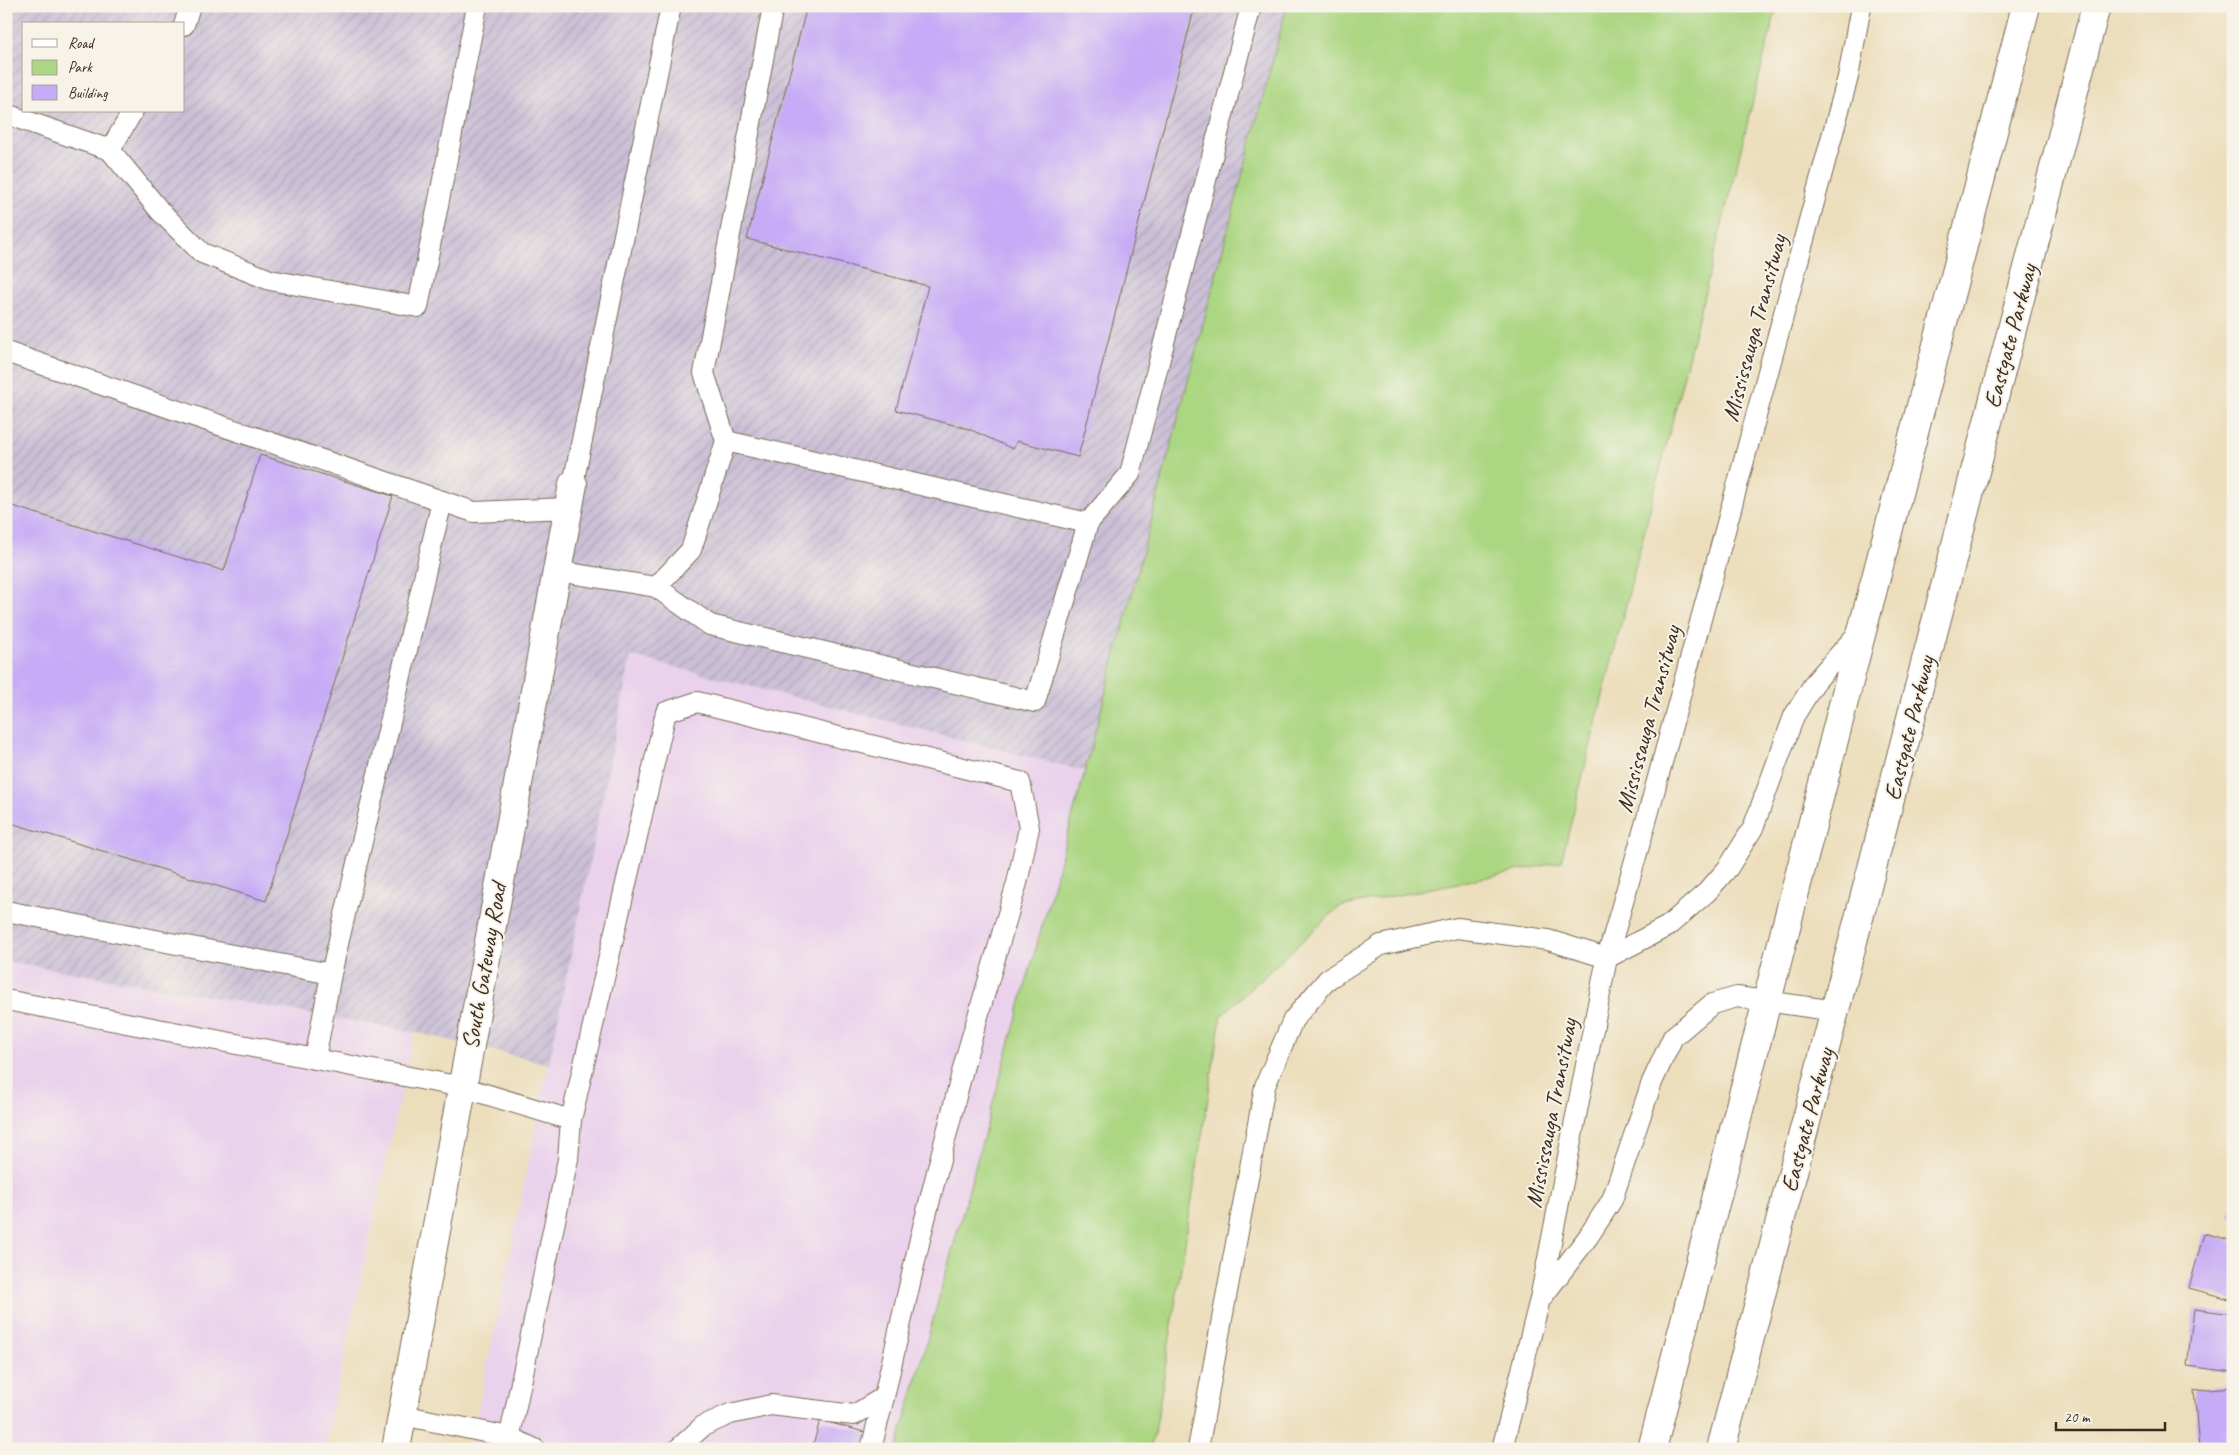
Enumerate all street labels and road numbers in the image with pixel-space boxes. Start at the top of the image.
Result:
street label: Mississauga Transitway [1715,230,1794,425]
street label: Eastgate Parkway [1976,259,2044,411]
street label: Mississauga Transitway [1609,621,1688,816]
street label: Eastgate Parkway [1877,651,1942,803]
street label: South Gateway Road [455,877,514,1051]
street label: Mississauga Transitway [1518,1014,1584,1210]
street label: Eastgate Parkway [1773,1043,1841,1195]

